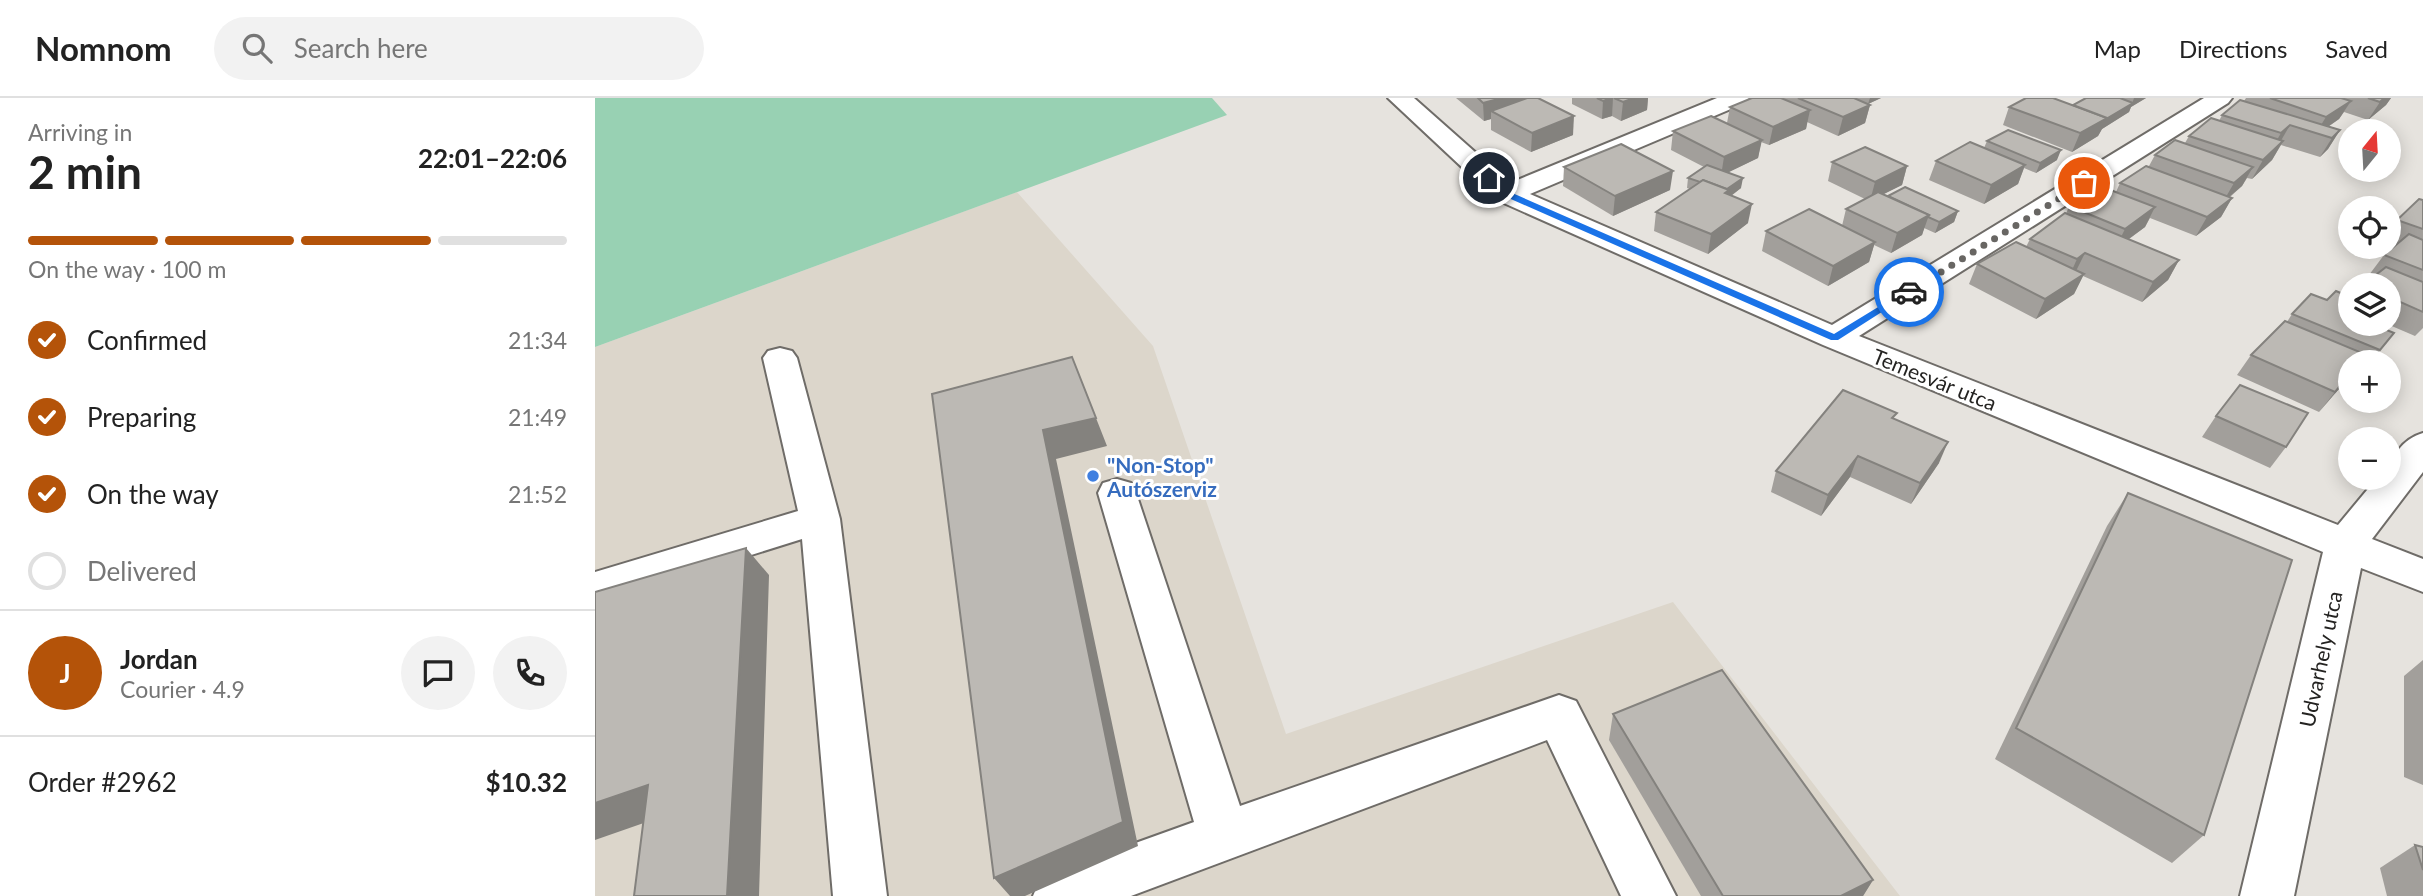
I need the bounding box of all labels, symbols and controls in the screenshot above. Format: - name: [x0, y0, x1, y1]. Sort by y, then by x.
- search box: [214, 17, 704, 80]
- text: Nomnom: [35, 28, 172, 68]
- icon: search: [238, 29, 276, 67]
- text: Search here: [294, 32, 428, 64]
- text: Map: [2094, 34, 2141, 63]
- text: Directions: [2179, 34, 2287, 63]
- text: Saved: [2325, 34, 2388, 63]
- text: Arriving in: [28, 118, 132, 146]
- north arrow: [2338, 119, 2401, 182]
- map controls: [2338, 119, 2401, 490]
- text: 22:01–22:06: [418, 142, 567, 174]
- text: 2 min: [28, 144, 142, 199]
- pin: [1459, 148, 1519, 208]
- pin: [2054, 153, 2114, 213]
- icon: home: [1470, 159, 1508, 197]
- icon: bag: [2065, 164, 2103, 202]
- button: locate: [2338, 196, 2401, 259]
- text: On the way · 100 m: [28, 255, 227, 283]
- courier: [1874, 257, 1944, 327]
- icon: car: [1890, 273, 1928, 311]
- button: layers: [2338, 273, 2401, 336]
- icon: check: [28, 321, 66, 359]
- text: Confirmed: [87, 324, 207, 356]
- text: 21:34: [508, 326, 567, 354]
- street label: Temesvár utca: [1869, 343, 2001, 415]
- button: +: [2338, 350, 2401, 413]
- icon: check: [28, 398, 66, 436]
- text: Preparing: [87, 401, 196, 433]
- text: 21:49: [508, 403, 567, 431]
- button: −: [2338, 427, 2401, 490]
- place label: "Non-Stop" Autószerviz: [1106, 452, 1217, 501]
- marker: "Non-Stop" Autószerviz: [1085, 468, 1101, 484]
- icon: check: [28, 475, 66, 513]
- text: On the way: [87, 478, 219, 510]
- text: 21:52: [508, 480, 567, 508]
- text: Delivered: [87, 555, 197, 587]
- street label: Udvarhely utca: [2293, 589, 2347, 729]
- button: chat: [401, 636, 475, 710]
- button: phone: [493, 636, 567, 710]
- text: Jordan: [120, 643, 198, 675]
- text: J: [59, 657, 71, 689]
- text: Courier · 4.9: [120, 675, 245, 703]
- text: Order #2962: [28, 766, 177, 798]
- text: $10.32: [485, 766, 567, 798]

